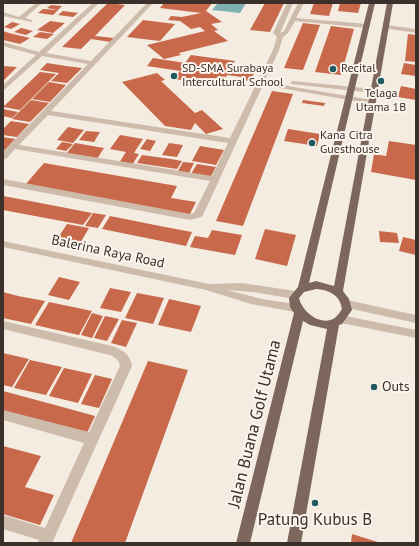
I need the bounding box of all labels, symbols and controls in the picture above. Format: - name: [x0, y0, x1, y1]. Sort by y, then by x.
- place label: SD-SMA Surabaya Intercultural School: [182, 62, 284, 90]
- place label: Recital: [341, 62, 376, 76]
- marker: Recital: [328, 64, 338, 74]
- marker: SD-SMA Surabaya Intercultural School: [169, 71, 179, 81]
- marker: Telaga Utama 1B: [376, 76, 386, 86]
- place label: Telaga Utama 1B: [356, 87, 406, 115]
- place label: Kana Citra Guesthouse: [320, 129, 380, 157]
- marker: Kana Citra Guesthouse: [307, 138, 317, 148]
- street label: Balerina Raya Road: [50, 232, 166, 272]
- street label: Jalan Buana Golf Utama: [224, 338, 286, 510]
- place label: Outs: [382, 379, 410, 395]
- marker: Outs: [369, 382, 379, 392]
- marker: Patung Kubus B: [310, 498, 320, 508]
- place label: Patung Kubus B: [258, 510, 372, 530]

